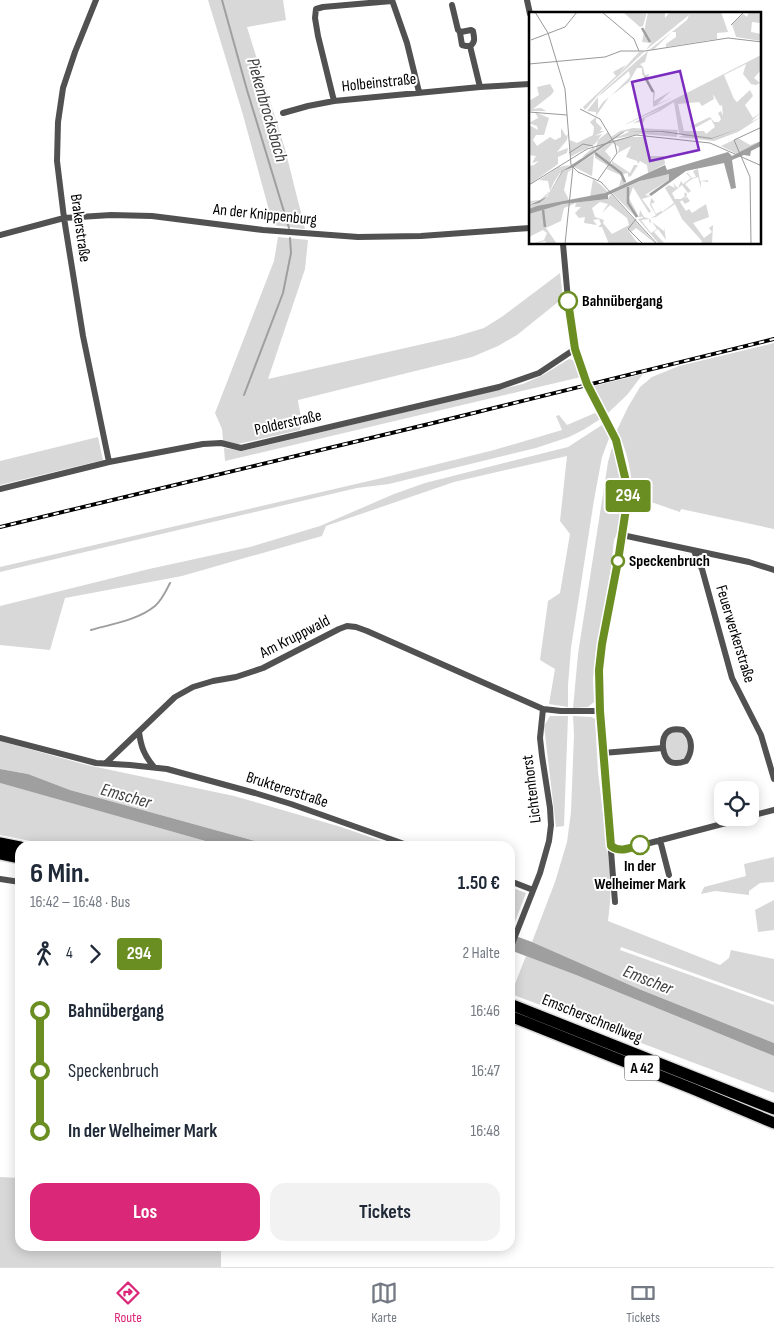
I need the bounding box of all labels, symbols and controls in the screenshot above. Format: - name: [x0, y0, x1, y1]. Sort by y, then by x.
- inset map: [529, 12, 762, 245]
- water label: Piekenbrocksbach: [242, 56, 292, 165]
- street label: Holbeinstraße: [341, 70, 417, 96]
- street label: Brakerstraße: [66, 193, 94, 263]
- street label: An der Knippenburg: [211, 200, 318, 230]
- marker: Bahnübergang: [558, 291, 578, 311]
- place label: Bahnübergang: [582, 292, 663, 311]
- street label: Polderstraße: [253, 406, 323, 440]
- line badge: 294: [599, 480, 657, 512]
- text: 294: [616, 485, 640, 506]
- place label: Speckenbruch: [629, 552, 710, 571]
- marker: Speckenbruch: [611, 554, 625, 568]
- street label: Feuerwerkerstraße: [711, 583, 759, 685]
- street label: Am Kruppwald: [256, 611, 333, 663]
- street label: Lichtenhorst: [518, 754, 546, 824]
- street label: Bruktererstraße: [244, 768, 330, 812]
- water label: Emscher: [98, 779, 155, 813]
- map controls: [714, 781, 759, 826]
- button: locate: [714, 781, 759, 826]
- marker: In der Welheimer Mark: [630, 835, 650, 855]
- text: 6 Min.: [30, 857, 90, 890]
- place label: In der Welheimer Mark: [594, 857, 686, 894]
- text: 1.50 €: [458, 872, 500, 895]
- text: 16:42 – 16:48 · Bus: [30, 893, 130, 912]
- icon: walk: [30, 940, 58, 968]
- icon: forward: [81, 940, 109, 968]
- text: 294: [127, 943, 152, 964]
- text: 4: [66, 944, 73, 963]
- text: 2 Halte: [462, 944, 500, 963]
- water label: Emscher: [620, 961, 677, 1000]
- street label: Emscherschnellweg: [539, 990, 645, 1048]
- text: Bahnübergang: [68, 1000, 164, 1023]
- text: 16:46: [471, 1002, 500, 1021]
- road number: A 42: [624, 1056, 660, 1080]
- text: Speckenbruch: [68, 1060, 159, 1083]
- text: 16:47: [471, 1062, 500, 1081]
- text: In der Welheimer Mark: [68, 1120, 217, 1143]
- text: 16:48: [471, 1122, 500, 1141]
- button: Los: [30, 1183, 260, 1241]
- button: Tickets: [270, 1183, 500, 1241]
- tab: Route: [114, 1279, 142, 1326]
- tab: Karte: [370, 1279, 398, 1326]
- tab: Tickets: [626, 1279, 660, 1326]

